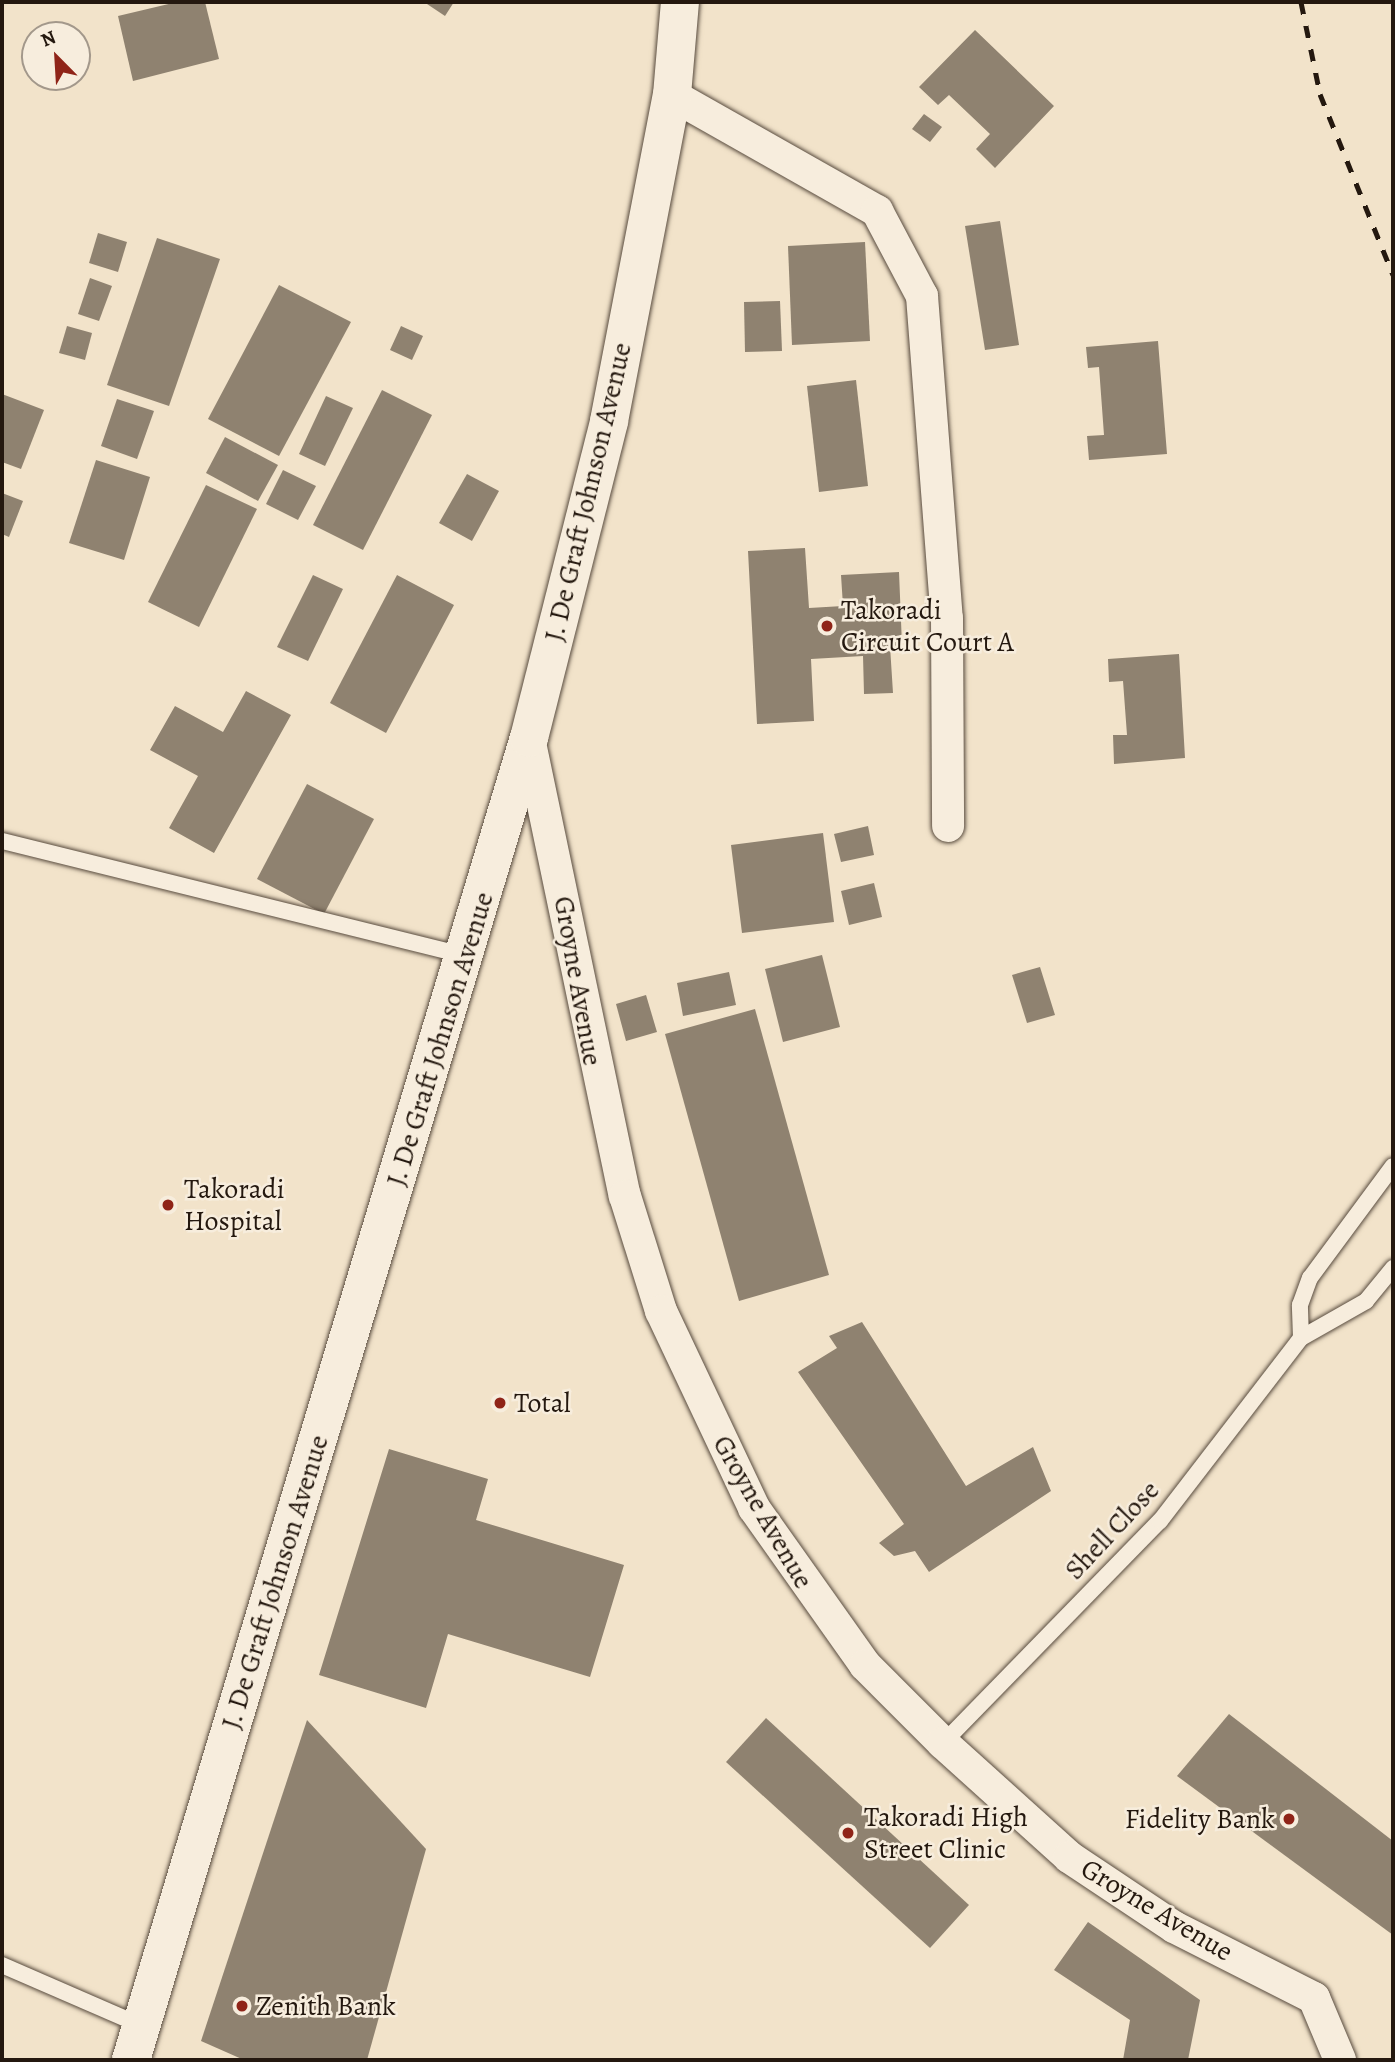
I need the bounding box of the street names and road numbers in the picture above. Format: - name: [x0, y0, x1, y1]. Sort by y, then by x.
- street label: J. De Graft Johnson Avenue: [537, 339, 639, 645]
- street label: J. De Graft Johnson Avenue: [379, 888, 501, 1190]
- street label: Groyne Avenue: [547, 894, 609, 1068]
- street label: Groyne Avenue: [706, 1429, 820, 1595]
- street label: J. De Graft Johnson Avenue: [214, 1431, 336, 1733]
- street label: Shell Close: [1058, 1473, 1166, 1587]
- street label: Groyne Avenue: [1075, 1851, 1239, 1969]

